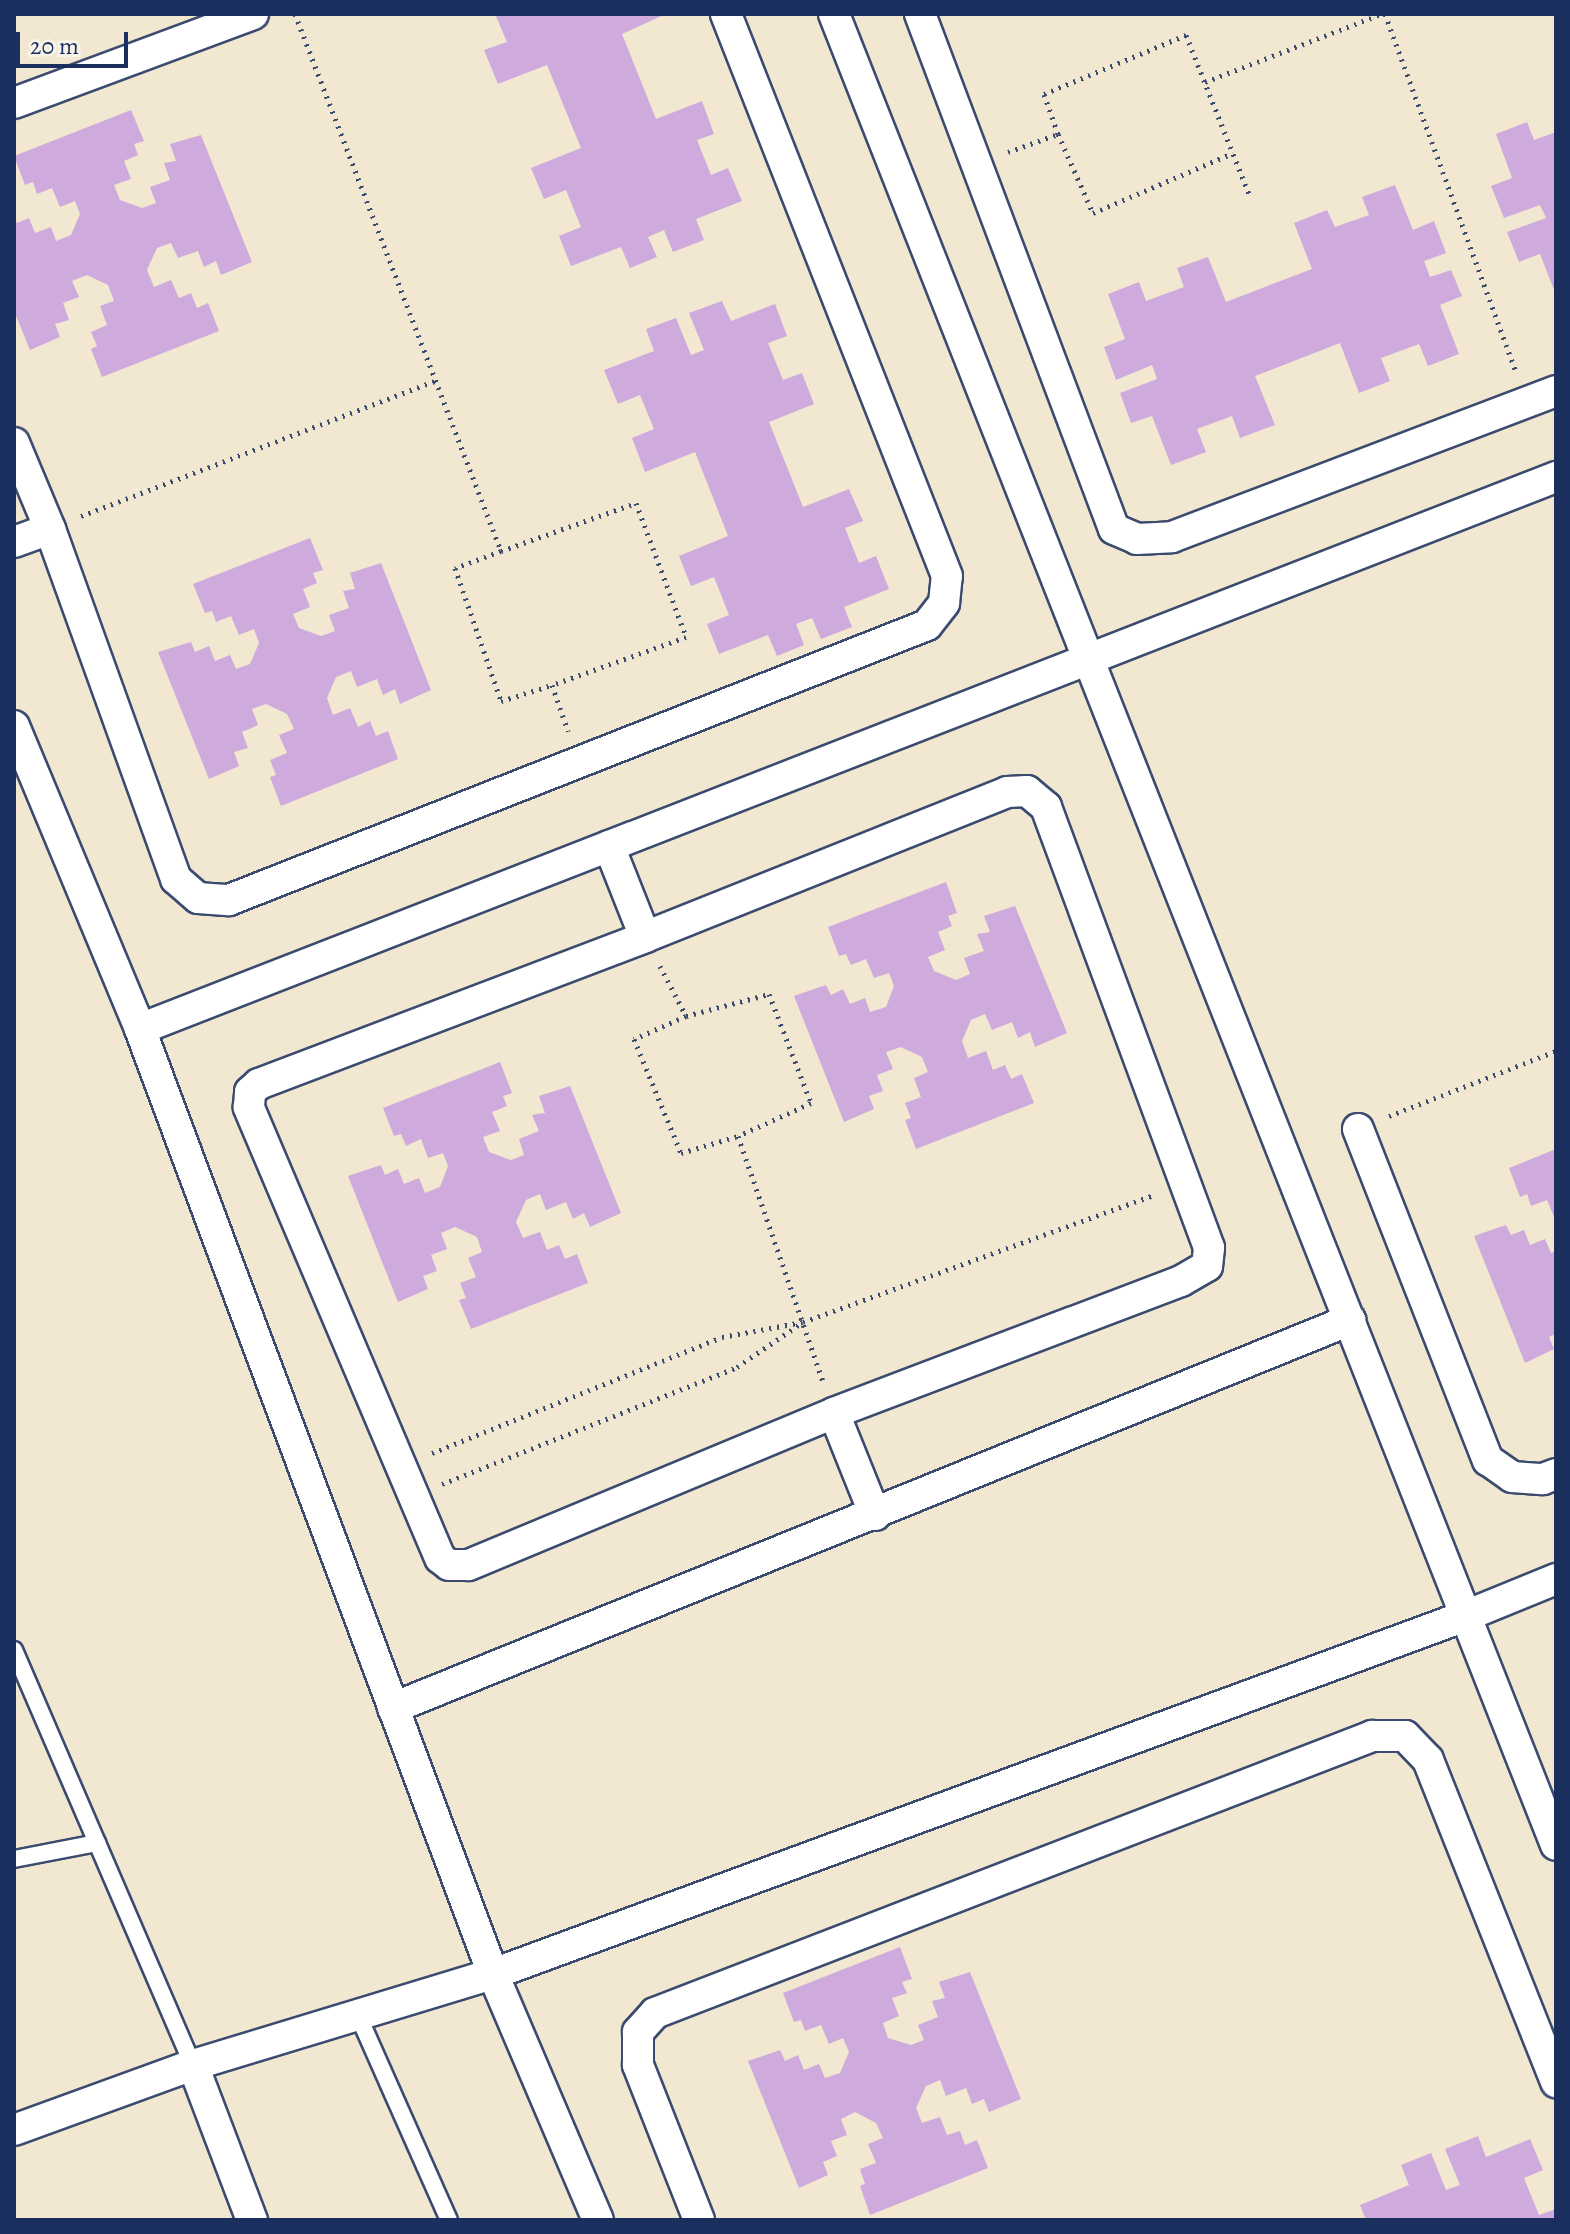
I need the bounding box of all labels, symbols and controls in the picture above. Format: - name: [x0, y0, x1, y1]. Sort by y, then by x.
- scale bar: [20, 16, 132, 66]
- text: 20 m: [30, 30, 79, 62]

